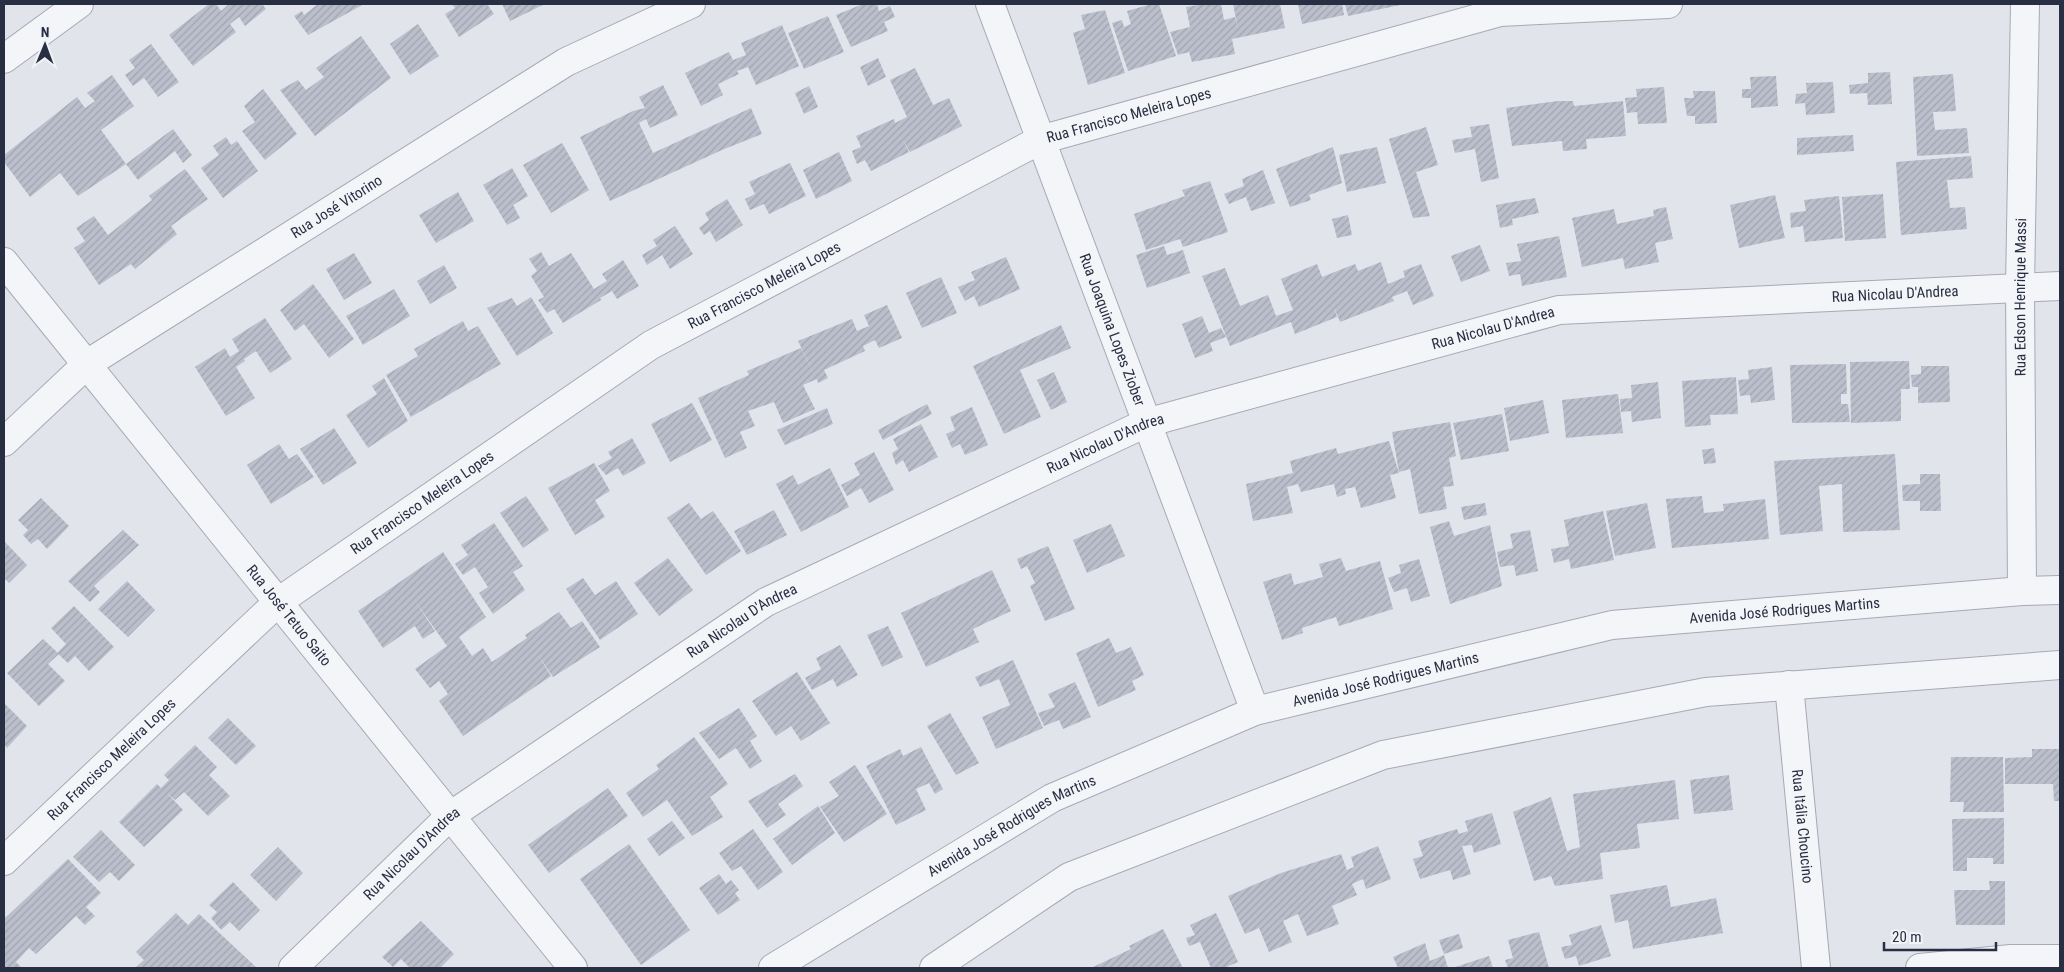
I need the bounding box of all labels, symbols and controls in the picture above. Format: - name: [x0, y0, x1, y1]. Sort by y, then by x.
- north arrow: [20, 20, 70, 70]
- text: N: [41, 24, 50, 40]
- street label: Rua Francisco Meleira Lopes: [1045, 84, 1213, 147]
- street label: Rua José Vitorino: [288, 171, 386, 242]
- street label: Rua Edson Henrique Massi: [2011, 218, 2030, 376]
- street label: Rua Francisco Meleira Lopes: [685, 238, 844, 333]
- street label: Rua Joaquina Lopes Ziober: [1075, 251, 1149, 409]
- street label: Rua Nicolau D'Andrea: [1831, 282, 1959, 306]
- street label: Rua Nicolau D'Andrea: [1430, 303, 1557, 353]
- street label: Rua Nicolau D'Andrea: [1044, 410, 1166, 477]
- street label: Rua Francisco Meleira Lopes: [347, 447, 497, 558]
- street label: Rua José Tetuo Saito: [243, 561, 335, 670]
- street label: Rua Nicolau D'Andrea: [683, 580, 800, 662]
- street label: Avenida José Rodrigues Martins: [1689, 594, 1881, 628]
- street label: Avenida José Rodrigues Martins: [1291, 648, 1481, 711]
- street label: Rua Francisco Meleira Lopes: [44, 694, 180, 824]
- street label: Rua Itália Choucino: [1788, 768, 1817, 884]
- street label: Avenida José Rodrigues Martins: [924, 771, 1099, 881]
- street label: Rua Nicolau D'Andrea: [360, 803, 463, 904]
- scale bar: [1884, 920, 1996, 952]
- text: 20 m: [1892, 928, 1922, 946]

